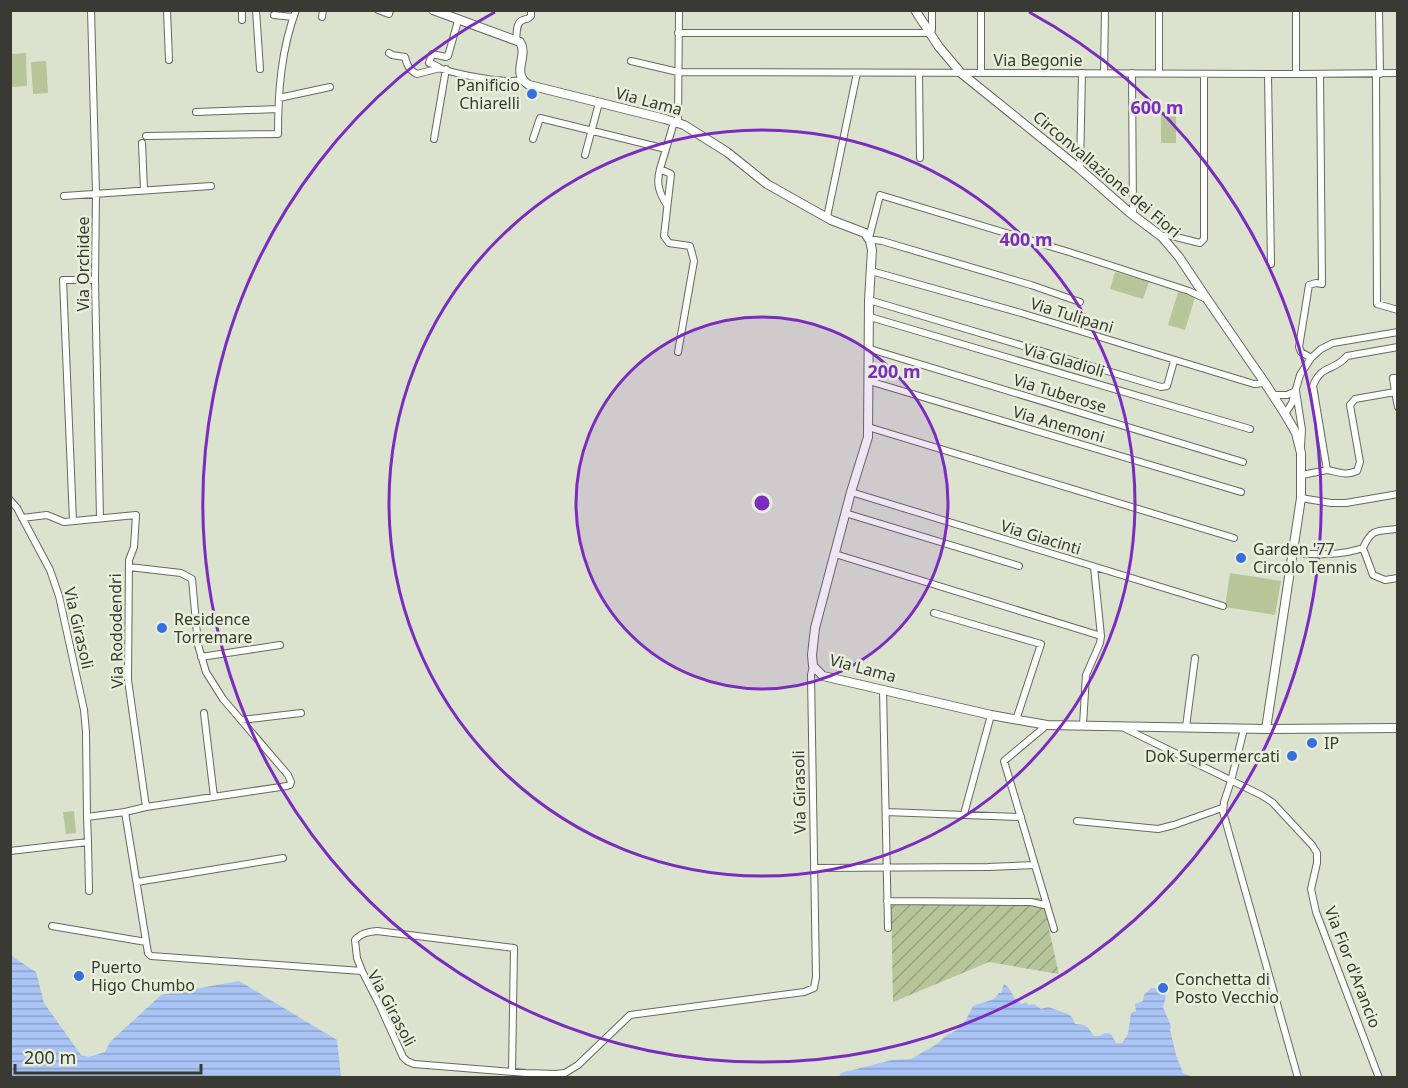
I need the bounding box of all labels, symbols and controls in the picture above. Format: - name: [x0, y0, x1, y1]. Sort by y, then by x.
- street label: Via Begonie: [994, 49, 1082, 71]
- place label: Panificio Chiarelli: [456, 74, 520, 114]
- street label: Via Lama: [613, 82, 685, 120]
- marker: Panificio Chiarelli: [525, 87, 539, 101]
- text: 600 m: [1130, 95, 1184, 119]
- street label: Circonvallazione dei Fiori: [1028, 106, 1186, 242]
- street label: Via Orchidee: [72, 216, 94, 312]
- text: 400 m: [999, 227, 1053, 251]
- street label: Via Tulipani: [1028, 292, 1116, 338]
- street label: Via Gladioli: [1021, 338, 1107, 382]
- text: 200 m: [867, 359, 921, 383]
- street label: Via Tuberose: [1011, 368, 1109, 418]
- street label: Via Anemoni: [1010, 400, 1108, 448]
- centre of rings: [752, 493, 772, 513]
- street label: Via Giacinti: [998, 514, 1084, 560]
- place label: Garden '77 Circolo Tennis: [1253, 538, 1357, 578]
- marker: Garden '77 Circolo Tennis: [1234, 551, 1248, 565]
- street label: Via Rododendri: [104, 573, 128, 689]
- street label: Via Girasoli: [59, 585, 99, 671]
- place label: Residence Torremare: [174, 608, 253, 648]
- marker: Residence Torremare: [155, 621, 169, 635]
- street label: Via Lama: [827, 649, 899, 687]
- place label: IP: [1324, 732, 1339, 754]
- marker: IP: [1305, 736, 1319, 750]
- place label: Dok Supermercati: [1145, 745, 1280, 767]
- marker: Dok Supermercati: [1285, 749, 1299, 763]
- street label: Via Girasoli: [787, 750, 811, 834]
- street label: Via Fior d'Arancio: [1320, 903, 1386, 1031]
- place label: Puerto Higo Chumbo: [91, 956, 195, 996]
- street label: Via Girasoli: [363, 966, 421, 1050]
- place label: Conchetta di Posto Vecchio: [1175, 968, 1279, 1008]
- marker: Puerto Higo Chumbo: [72, 969, 86, 983]
- marker: Conchetta di Posto Vecchio: [1156, 981, 1170, 995]
- scale bar: [15, 1037, 201, 1075]
- text: 200 m: [24, 1045, 76, 1069]

